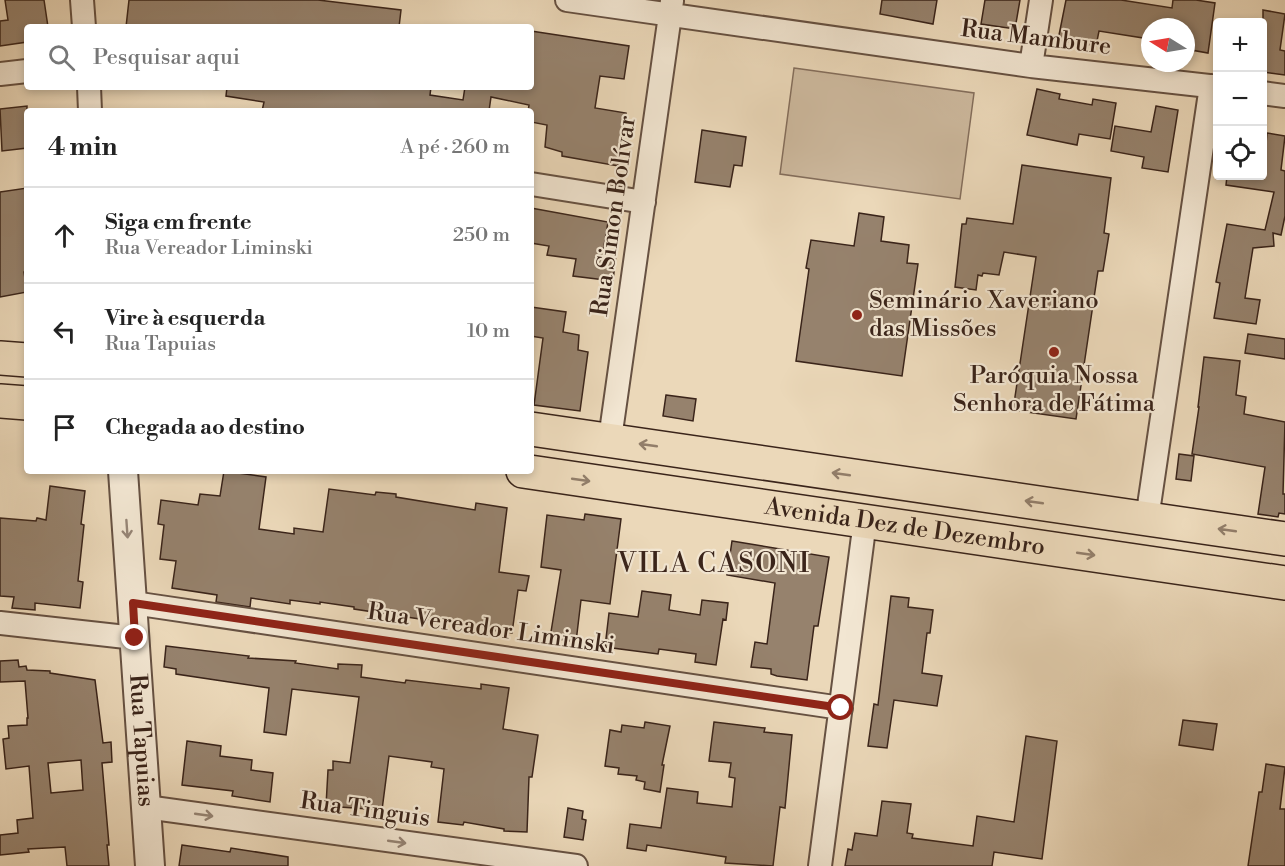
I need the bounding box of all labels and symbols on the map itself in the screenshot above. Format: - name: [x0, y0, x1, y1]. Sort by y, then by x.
- street label: Rua Mambure: [959, 14, 1113, 62]
- north arrow: [1141, 18, 1195, 72]
- street label: Rua Simon Bolívar: [585, 114, 643, 318]
- place label: Seminário Xaveriano das Missões: [869, 286, 1099, 344]
- marker: Seminário Xaveriano das Missões: [850, 308, 864, 322]
- marker: Paróquia Nossa Senhora de Fátima: [1047, 345, 1061, 359]
- place label: Paróquia Nossa Senhora de Fátima: [953, 361, 1156, 419]
- one-way arrow: [639, 440, 659, 451]
- one-way arrow: [832, 468, 852, 479]
- one-way arrow: [571, 474, 591, 485]
- street label: Avenida Dez de Dezembro: [762, 492, 1047, 563]
- one-way arrow: [1025, 497, 1045, 508]
- one-way arrow: [122, 519, 133, 539]
- one-way arrow: [1218, 525, 1237, 536]
- district label: VILA CASONI: [616, 547, 811, 581]
- one-way arrow: [1075, 548, 1095, 559]
- street label: Rua Vereador Liminski: [365, 597, 617, 661]
- route end: [121, 624, 147, 650]
- street label: Rua Tapuias: [122, 673, 161, 808]
- route start: [827, 694, 853, 720]
- street label: Rua Tinguis: [298, 786, 432, 834]
- one-way arrow: [194, 810, 213, 821]
- one-way arrow: [387, 836, 407, 847]

